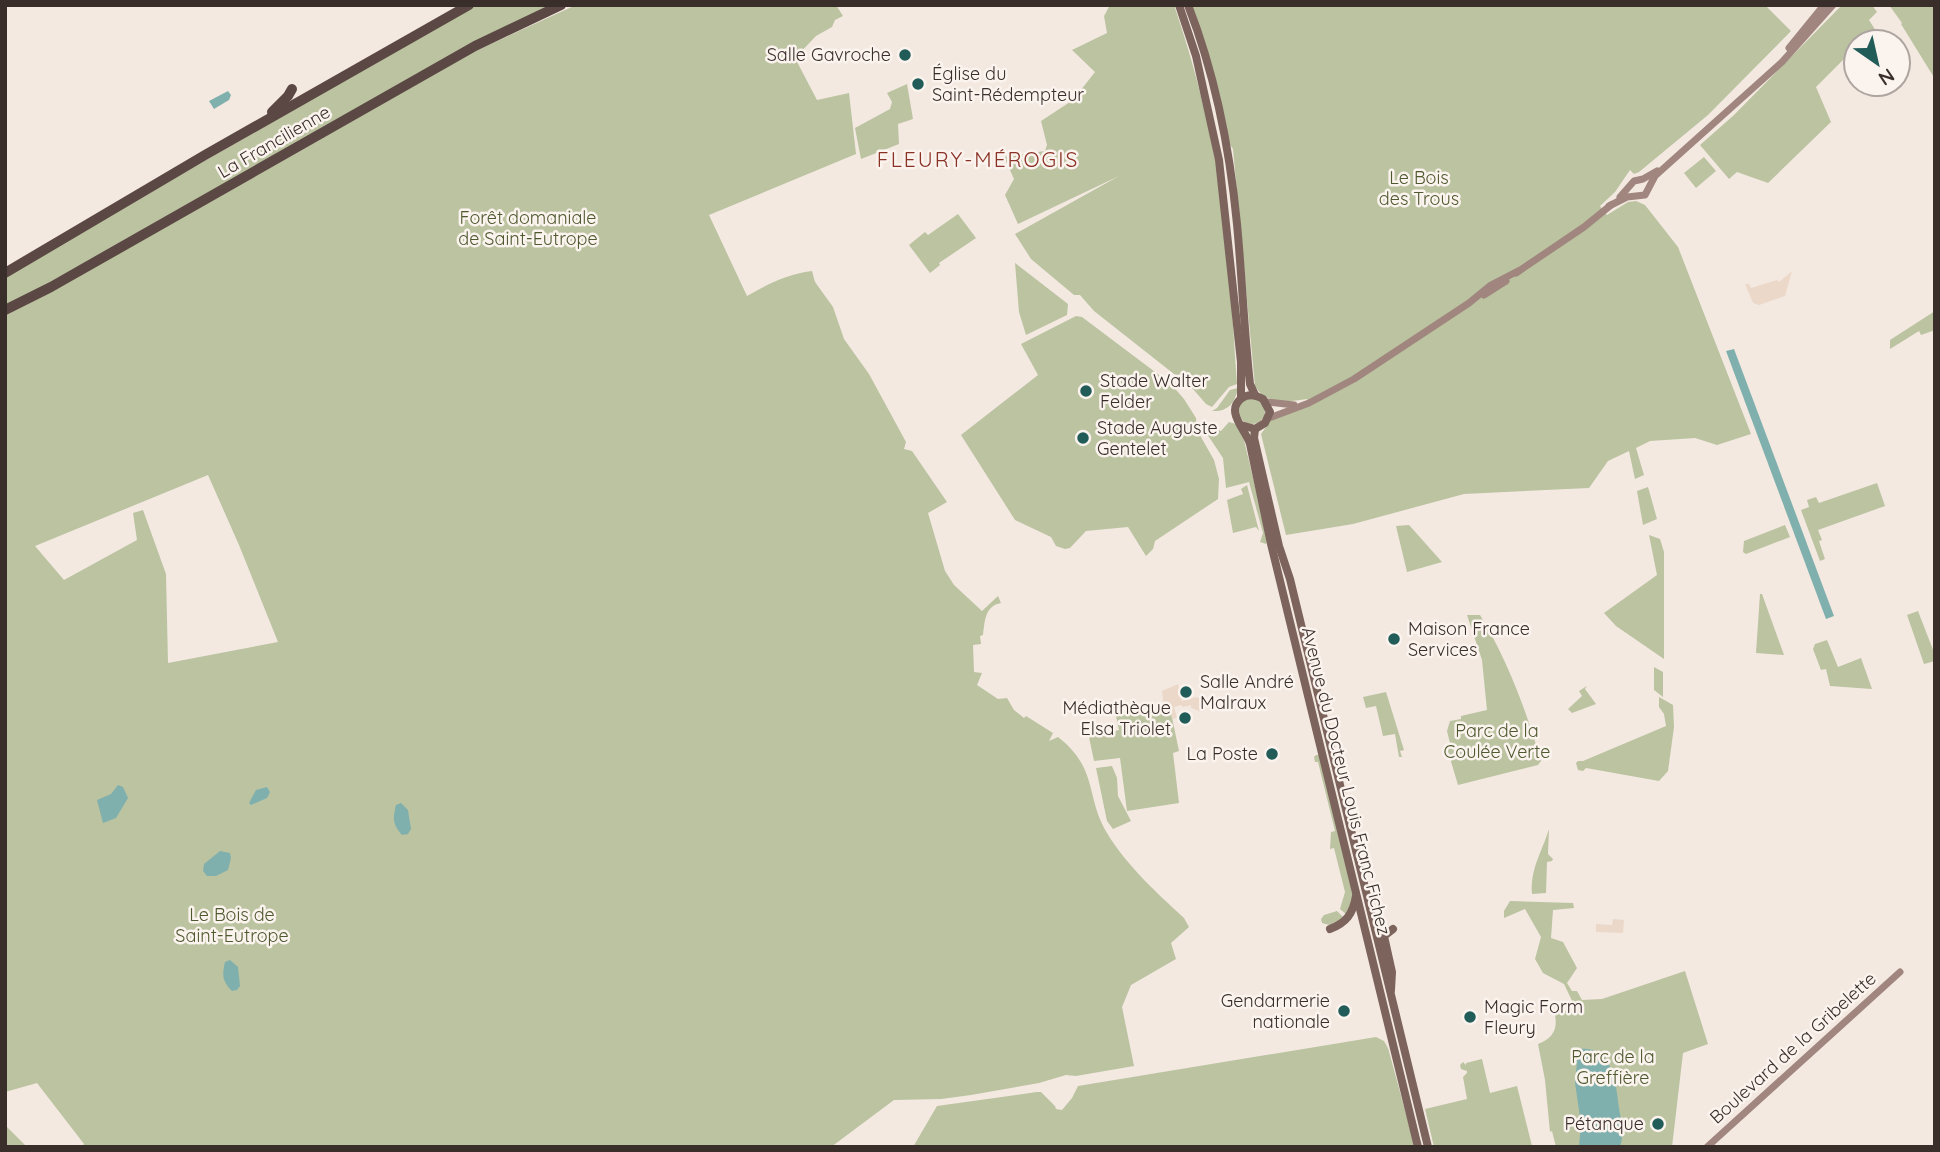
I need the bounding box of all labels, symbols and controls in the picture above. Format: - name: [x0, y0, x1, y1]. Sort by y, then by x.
- north arrow: [1842, 28, 1912, 98]
- place label: Salle Gavroche: [767, 43, 891, 66]
- marker: Salle Gavroche: [897, 47, 913, 63]
- place label: Église du Saint-Rédempteur: [932, 62, 1084, 106]
- text: N: [1874, 63, 1899, 91]
- marker: Église du Saint-Rédempteur: [910, 76, 926, 92]
- street label: La Francilienne: [214, 100, 334, 183]
- district label: FLEURY-MÉROGIS: [877, 146, 1079, 172]
- park label: Le Bois des Trous: [1379, 166, 1459, 210]
- park label: Forêt domaniale de Saint-Eutrope: [458, 206, 598, 250]
- place label: Stade Walter Felder: [1100, 369, 1209, 413]
- marker: Stade Walter Felder: [1078, 383, 1094, 399]
- place label: Stade Auguste Gentelet: [1097, 416, 1218, 460]
- marker: Stade Auguste Gentelet: [1075, 430, 1091, 446]
- place label: Maison France Services: [1408, 617, 1530, 661]
- street label: Avenue du Docteur Louis Franc Fichez: [1297, 624, 1396, 937]
- marker: Maison France Services: [1386, 631, 1402, 647]
- place label: Salle André Malraux: [1200, 670, 1294, 714]
- marker: Salle André Malraux: [1178, 684, 1194, 700]
- place label: Médiathèque Elsa Triolet: [1062, 696, 1171, 740]
- marker: Médiathèque Elsa Triolet: [1177, 710, 1193, 726]
- park label: Parc de la Coulée Verte: [1444, 719, 1550, 763]
- place label: La Poste: [1187, 742, 1258, 765]
- marker: La Poste: [1264, 746, 1280, 762]
- park label: Le Bois de Saint-Eutrope: [175, 903, 289, 947]
- street label: Boulevard de la Gribelette: [1705, 967, 1881, 1129]
- place label: Gendarmerie nationale: [1221, 989, 1330, 1033]
- place label: Magic Form Fleury: [1484, 995, 1583, 1039]
- marker: Gendarmerie nationale: [1336, 1003, 1352, 1019]
- marker: Magic Form Fleury: [1462, 1009, 1478, 1025]
- park label: Parc de la Greffière: [1571, 1045, 1655, 1089]
- place label: Pétanque: [1565, 1112, 1644, 1135]
- marker: Pétanque: [1650, 1116, 1666, 1132]

